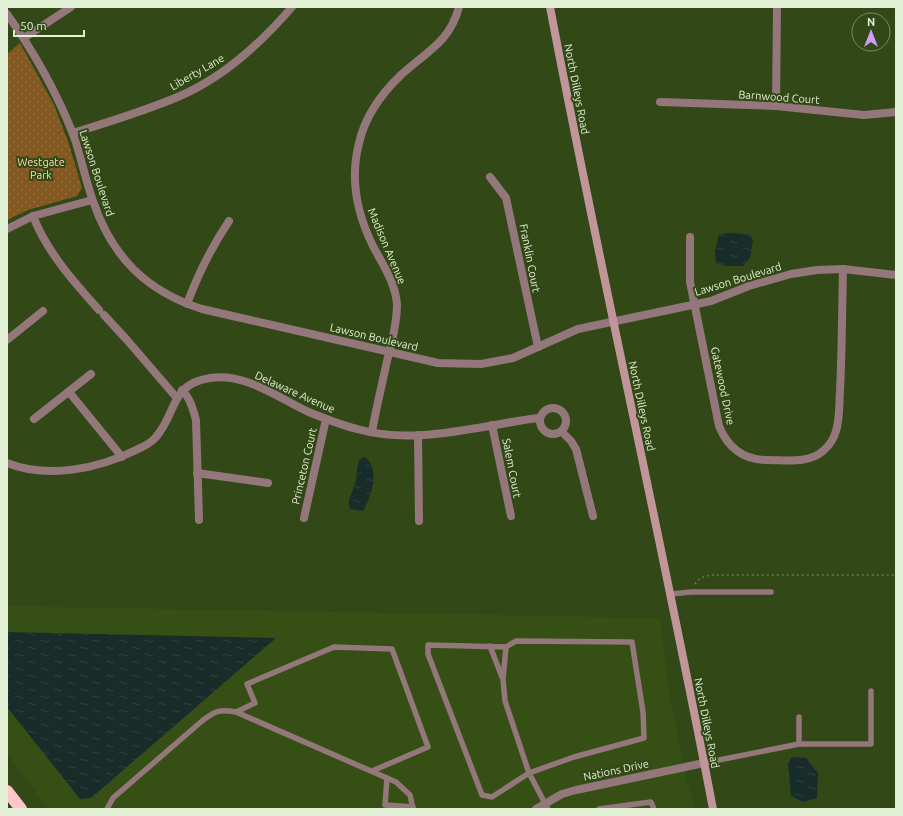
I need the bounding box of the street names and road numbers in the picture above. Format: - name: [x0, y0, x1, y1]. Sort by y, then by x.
- street label: North Dilleys Road: [562, 43, 592, 135]
- street label: Liberty Lane: [168, 52, 226, 92]
- street label: Barnwood Court: [738, 88, 821, 106]
- street label: Lawson Boulevard: [77, 128, 117, 218]
- street label: Madison Avenue: [366, 206, 408, 286]
- street label: Franklin Court: [517, 223, 543, 294]
- street label: Lawson Boulevard: [693, 260, 783, 298]
- street label: Lawson Boulevard: [329, 321, 419, 353]
- street label: Gatewood Drive: [709, 346, 737, 426]
- street label: North Dilleys Road: [627, 360, 657, 452]
- street label: Delaware Avenue: [253, 369, 337, 415]
- street label: Princeton Court: [289, 426, 319, 506]
- street label: Salem Court: [500, 437, 524, 499]
- street label: North Dilleys Road: [692, 677, 722, 769]
- street label: Nations Drive: [582, 757, 650, 783]

